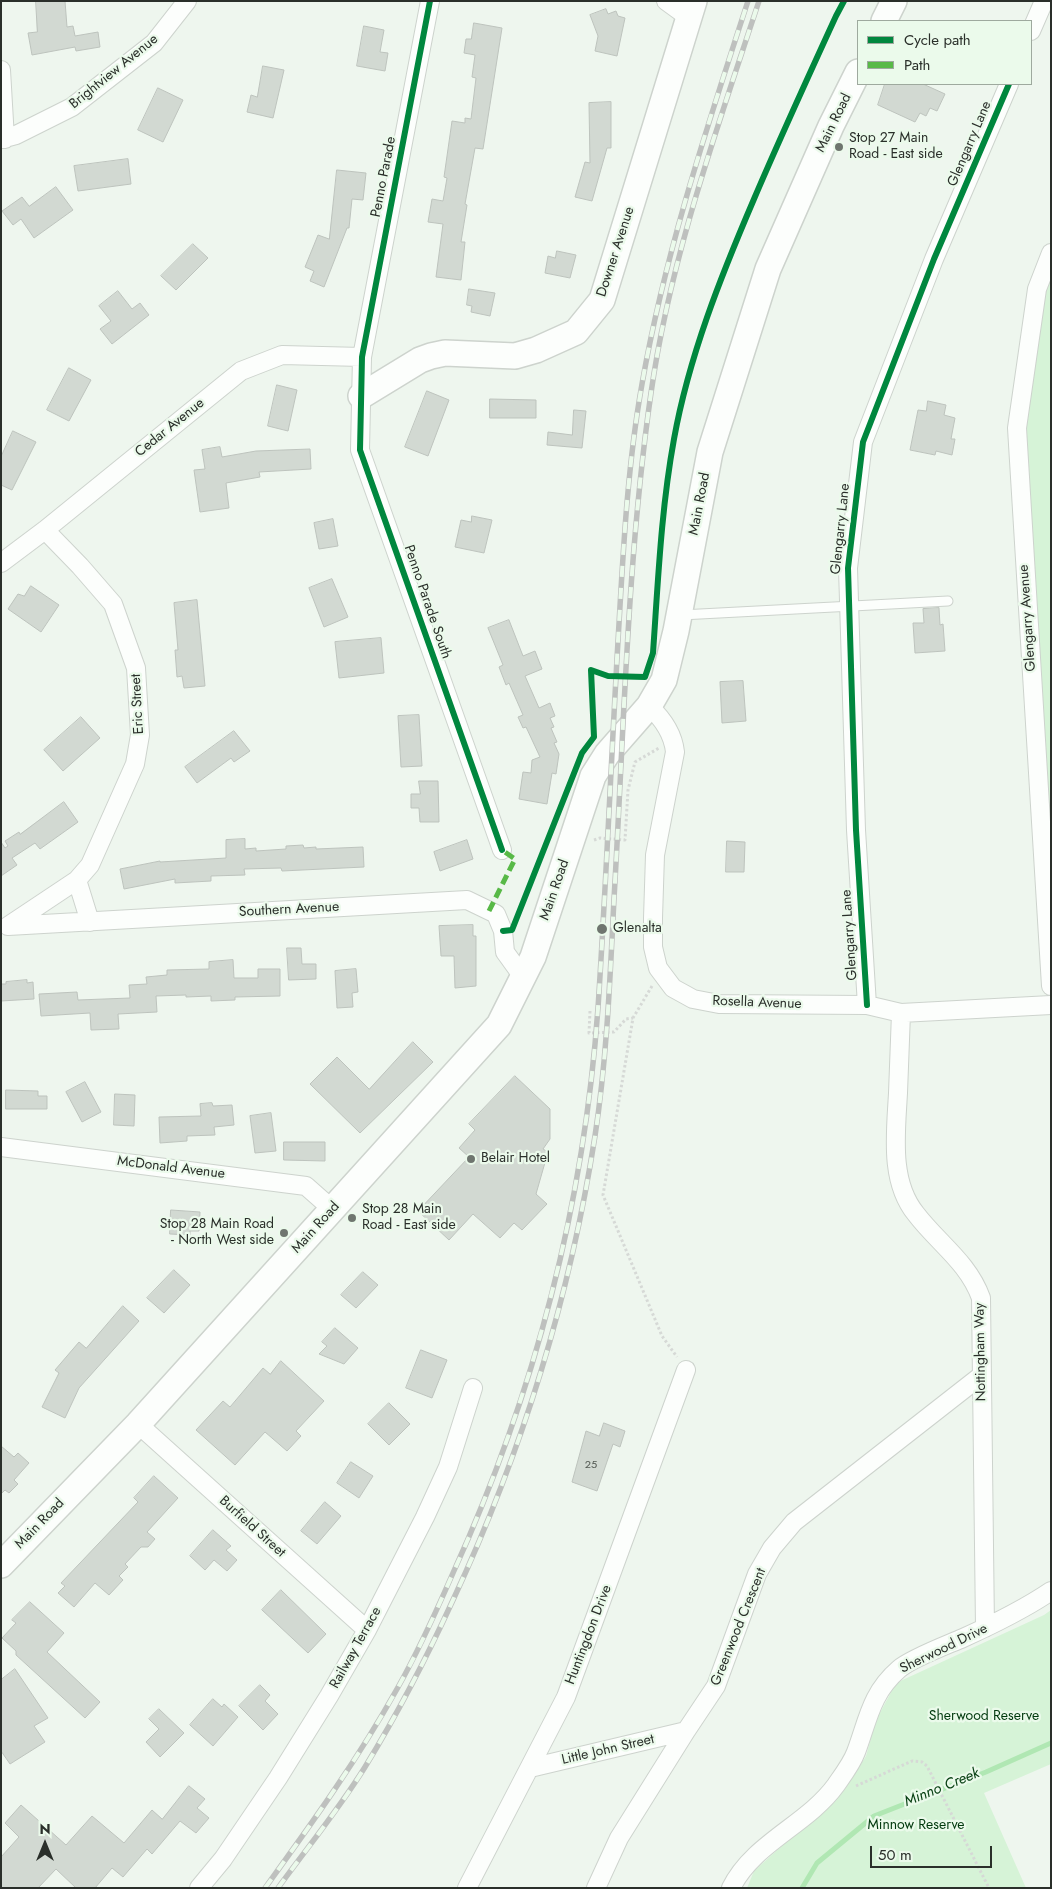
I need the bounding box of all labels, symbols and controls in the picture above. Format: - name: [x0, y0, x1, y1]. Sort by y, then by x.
- legend: [857, 20, 1032, 85]
- text: Cycle path: [904, 29, 971, 51]
- street label: Brightview Avenue: [66, 31, 162, 113]
- text: Path: [904, 54, 930, 76]
- street label: Main Road: [813, 91, 855, 155]
- street label: Glengarry Lane: [944, 99, 996, 189]
- place label: Stop 27 Main Road - East side: [849, 131, 943, 164]
- street label: Penno Parade: [368, 135, 400, 219]
- marker: Stop 27 Main Road - East side: [833, 141, 845, 153]
- street label: Downer Avenue: [594, 205, 638, 299]
- street label: Cedar Avenue: [132, 395, 208, 461]
- street label: Main Road: [686, 471, 714, 537]
- street label: Glengarry Lane: [828, 483, 854, 575]
- street label: Penno Parade South: [400, 543, 454, 661]
- street label: Glengarry Avenue: [1016, 564, 1040, 672]
- street label: Eric Street: [128, 673, 148, 735]
- street label: Main Road: [537, 857, 573, 923]
- street label: Glengarry Lane: [838, 889, 862, 981]
- street label: Southern Avenue: [238, 899, 340, 921]
- place label: Glenalta: [613, 921, 662, 937]
- marker: Glenalta: [595, 922, 609, 936]
- street label: Rosella Avenue: [712, 993, 802, 1013]
- place label: Belair Hotel: [481, 1151, 550, 1167]
- street label: McDonald Avenue: [116, 1153, 226, 1183]
- marker: Belair Hotel: [465, 1153, 477, 1165]
- street label: Main Road: [289, 1199, 343, 1257]
- place label: Stop 28 Main Road - East side: [362, 1202, 456, 1234]
- marker: Stop 28 Main Road - East side: [346, 1212, 358, 1224]
- place label: Stop 28 Main Road - North West side: [160, 1217, 274, 1250]
- marker: Stop 28 Main Road - North West side: [278, 1227, 290, 1239]
- street label: Nottingham Way: [972, 1303, 990, 1401]
- house number: 25: [585, 1458, 597, 1472]
- street label: Burfield Street: [215, 1493, 289, 1561]
- street label: Main Road: [12, 1495, 68, 1553]
- street label: Greenwood Crescent: [708, 1566, 770, 1688]
- street label: Huntingdon Drive: [562, 1583, 616, 1687]
- street label: Railway Terrace: [327, 1604, 385, 1692]
- street label: Sherwood Drive: [897, 1621, 991, 1677]
- park label: Sherwood Reserve: [929, 1709, 1039, 1725]
- street label: Little John Street: [560, 1731, 656, 1769]
- water label: Minno Creek: [902, 1765, 982, 1811]
- park label: Minnow Reserve: [867, 1818, 965, 1834]
- north arrow: [20, 1819, 70, 1869]
- text: N: [39, 1819, 51, 1839]
- scale bar: [872, 1836, 994, 1868]
- text: 50 m: [878, 1844, 912, 1866]

